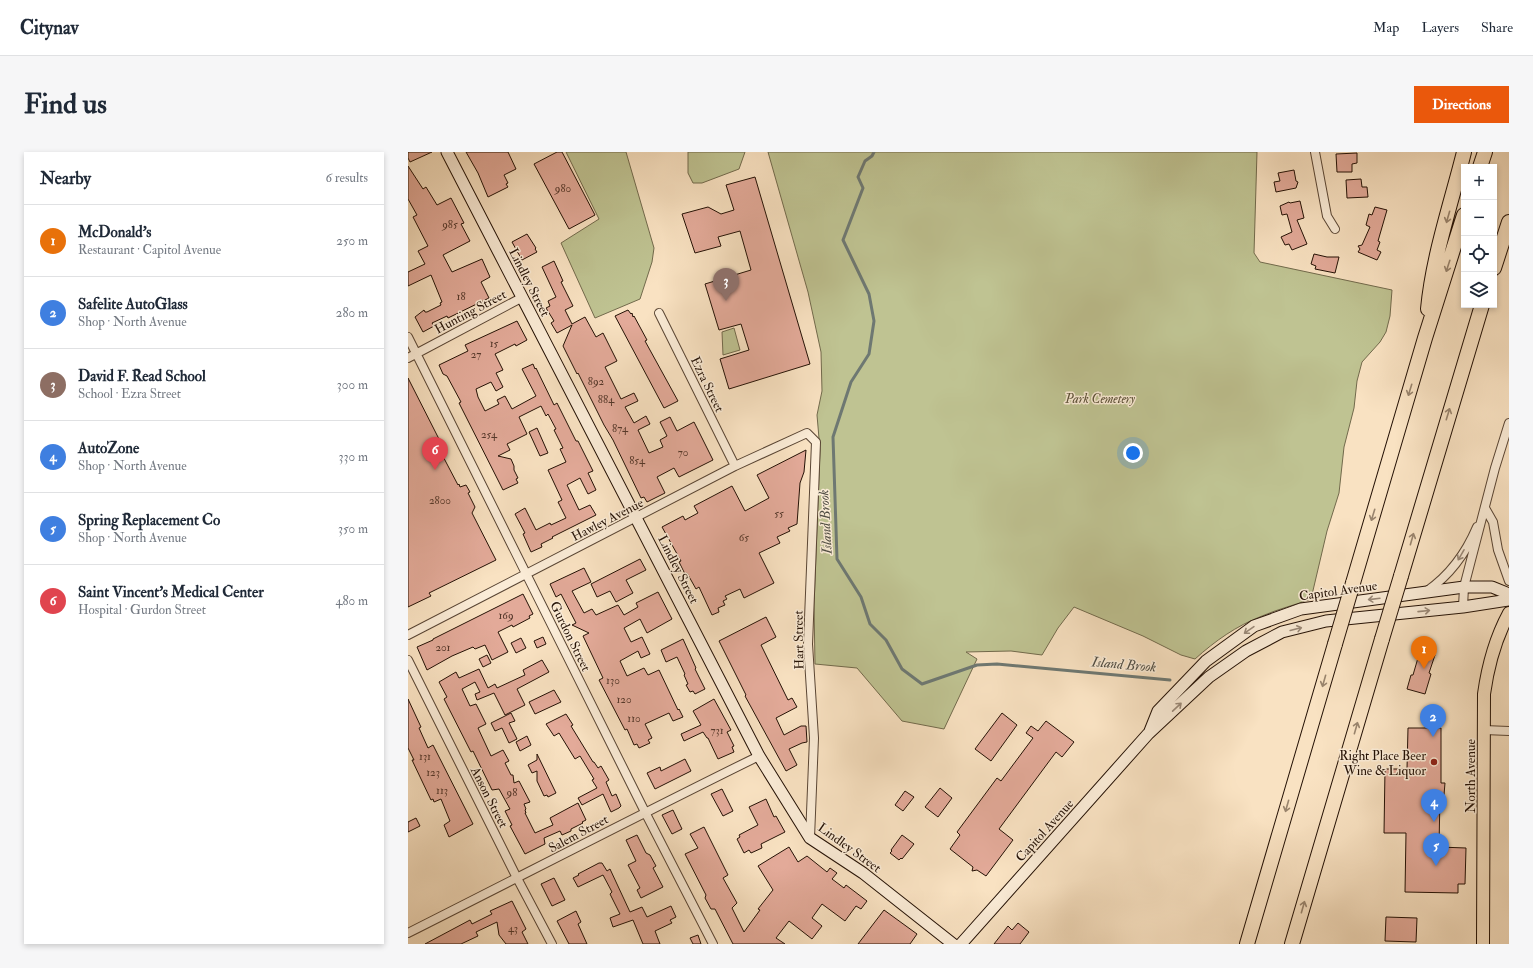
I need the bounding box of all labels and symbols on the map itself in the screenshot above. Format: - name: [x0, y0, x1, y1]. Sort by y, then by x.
- house number: 980: [554, 182, 572, 195]
- one-way arrow: [1443, 210, 1451, 223]
- house number: 985: [441, 218, 458, 231]
- street label: Lindley Street: [504, 246, 553, 320]
- one-way arrow: [1444, 259, 1451, 272]
- pin: 3: [713, 268, 739, 301]
- street label: Hunting Street: [432, 286, 509, 337]
- house number: 18: [456, 290, 466, 303]
- house number: 15: [490, 337, 499, 350]
- house number: 27: [471, 348, 481, 361]
- street label: Ezra Street: [687, 354, 727, 415]
- house number: 892: [588, 375, 605, 388]
- one-way arrow: [1406, 383, 1413, 396]
- park label: Park Cemetery: [1064, 391, 1136, 407]
- house number: 884: [598, 393, 615, 406]
- one-way arrow: [1445, 408, 1453, 420]
- house number: 874: [612, 422, 629, 435]
- house number: 254: [481, 428, 498, 441]
- pin: 6: [422, 437, 448, 470]
- your location: [1123, 443, 1143, 463]
- house number: 70: [678, 446, 689, 459]
- house number: 854: [629, 454, 646, 467]
- water label: Island Brook: [815, 489, 836, 556]
- house number: 2800: [429, 494, 451, 507]
- street label: Hawley Avenue: [569, 495, 647, 546]
- house number: 55: [774, 507, 784, 520]
- one-way arrow: [1369, 508, 1376, 521]
- house number: 65: [739, 531, 749, 544]
- street label: Lindley Street: [653, 533, 702, 607]
- one-way arrow: [1409, 533, 1416, 546]
- one-way arrow: [1457, 549, 1465, 561]
- street label: Capitol Avenue: [1298, 578, 1379, 605]
- one-way arrow: [1368, 595, 1381, 603]
- street label: Gurdon Street: [546, 599, 594, 674]
- one-way arrow: [1417, 607, 1430, 614]
- house number: 169: [498, 609, 514, 622]
- street label: Hart Street: [790, 610, 808, 670]
- one-way arrow: [1289, 624, 1302, 632]
- one-way arrow: [1244, 626, 1255, 634]
- pin: 1: [1411, 636, 1437, 669]
- house number: 201: [435, 641, 451, 654]
- water label: Island Brook: [1090, 653, 1157, 676]
- house number: 130: [606, 674, 620, 687]
- one-way arrow: [1320, 675, 1327, 688]
- house number: 120: [616, 693, 632, 706]
- one-way arrow: [1172, 702, 1182, 712]
- pin: 2: [1420, 704, 1446, 737]
- house number: 110: [627, 712, 641, 725]
- one-way arrow: [1353, 722, 1360, 735]
- house number: 731: [710, 724, 724, 737]
- street label: North Avenue: [1463, 739, 1479, 813]
- place label: Right Place Beer Wine & Liquor: [1339, 748, 1426, 779]
- house number: 131: [419, 750, 431, 763]
- marker: Right Place Beer Wine & Liquor: [1429, 757, 1439, 767]
- street label: Anson Street: [466, 763, 511, 831]
- house number: 123: [426, 766, 440, 779]
- house number: 113: [436, 784, 448, 797]
- house number: 98: [506, 786, 517, 799]
- pin: 4: [1421, 789, 1447, 822]
- street label: Capitol Avenue: [1012, 796, 1078, 866]
- one-way arrow: [1283, 799, 1290, 812]
- street label: Salem Street: [546, 811, 611, 856]
- street label: Lindley Street: [814, 819, 884, 877]
- pin: 5: [1423, 833, 1449, 866]
- one-way arrow: [1300, 900, 1307, 913]
- house number: 43: [508, 922, 518, 935]

